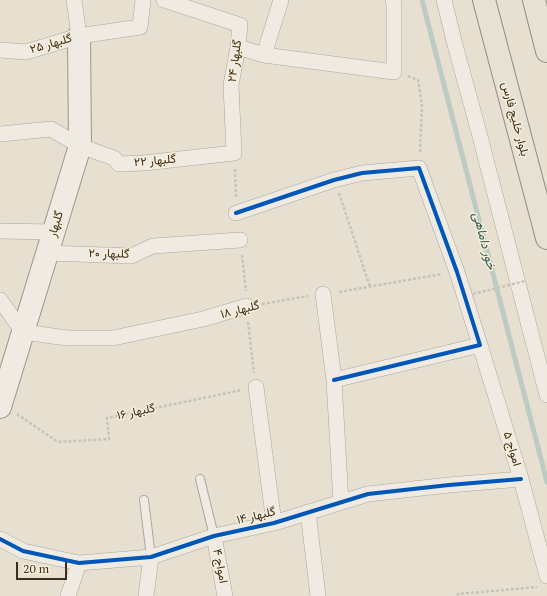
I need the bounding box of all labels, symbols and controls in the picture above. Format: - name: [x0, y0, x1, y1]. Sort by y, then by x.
- street label: گلبهار ۲۵: [28, 31, 74, 57]
- street label: گلبهار ۲۴: [225, 39, 245, 83]
- street label: بلوار خلیج فارس: [498, 80, 532, 158]
- street label: گلبهار ۲۲: [133, 152, 177, 170]
- street label: گلبهار: [45, 209, 67, 239]
- water label: خور داماهی: [469, 210, 499, 272]
- street label: گلبهار ۲۰: [88, 246, 130, 262]
- street label: گلبهار ۱۸: [219, 298, 261, 322]
- street label: گلبهار ۱۶: [116, 401, 156, 423]
- street label: امواج ۵: [500, 430, 524, 468]
- street label: گلبهار ۱۴: [235, 505, 277, 527]
- street label: امواج ۴: [210, 547, 230, 585]
- scale bar: [18, 554, 69, 580]
- text: 20 m: [23, 561, 49, 576]

